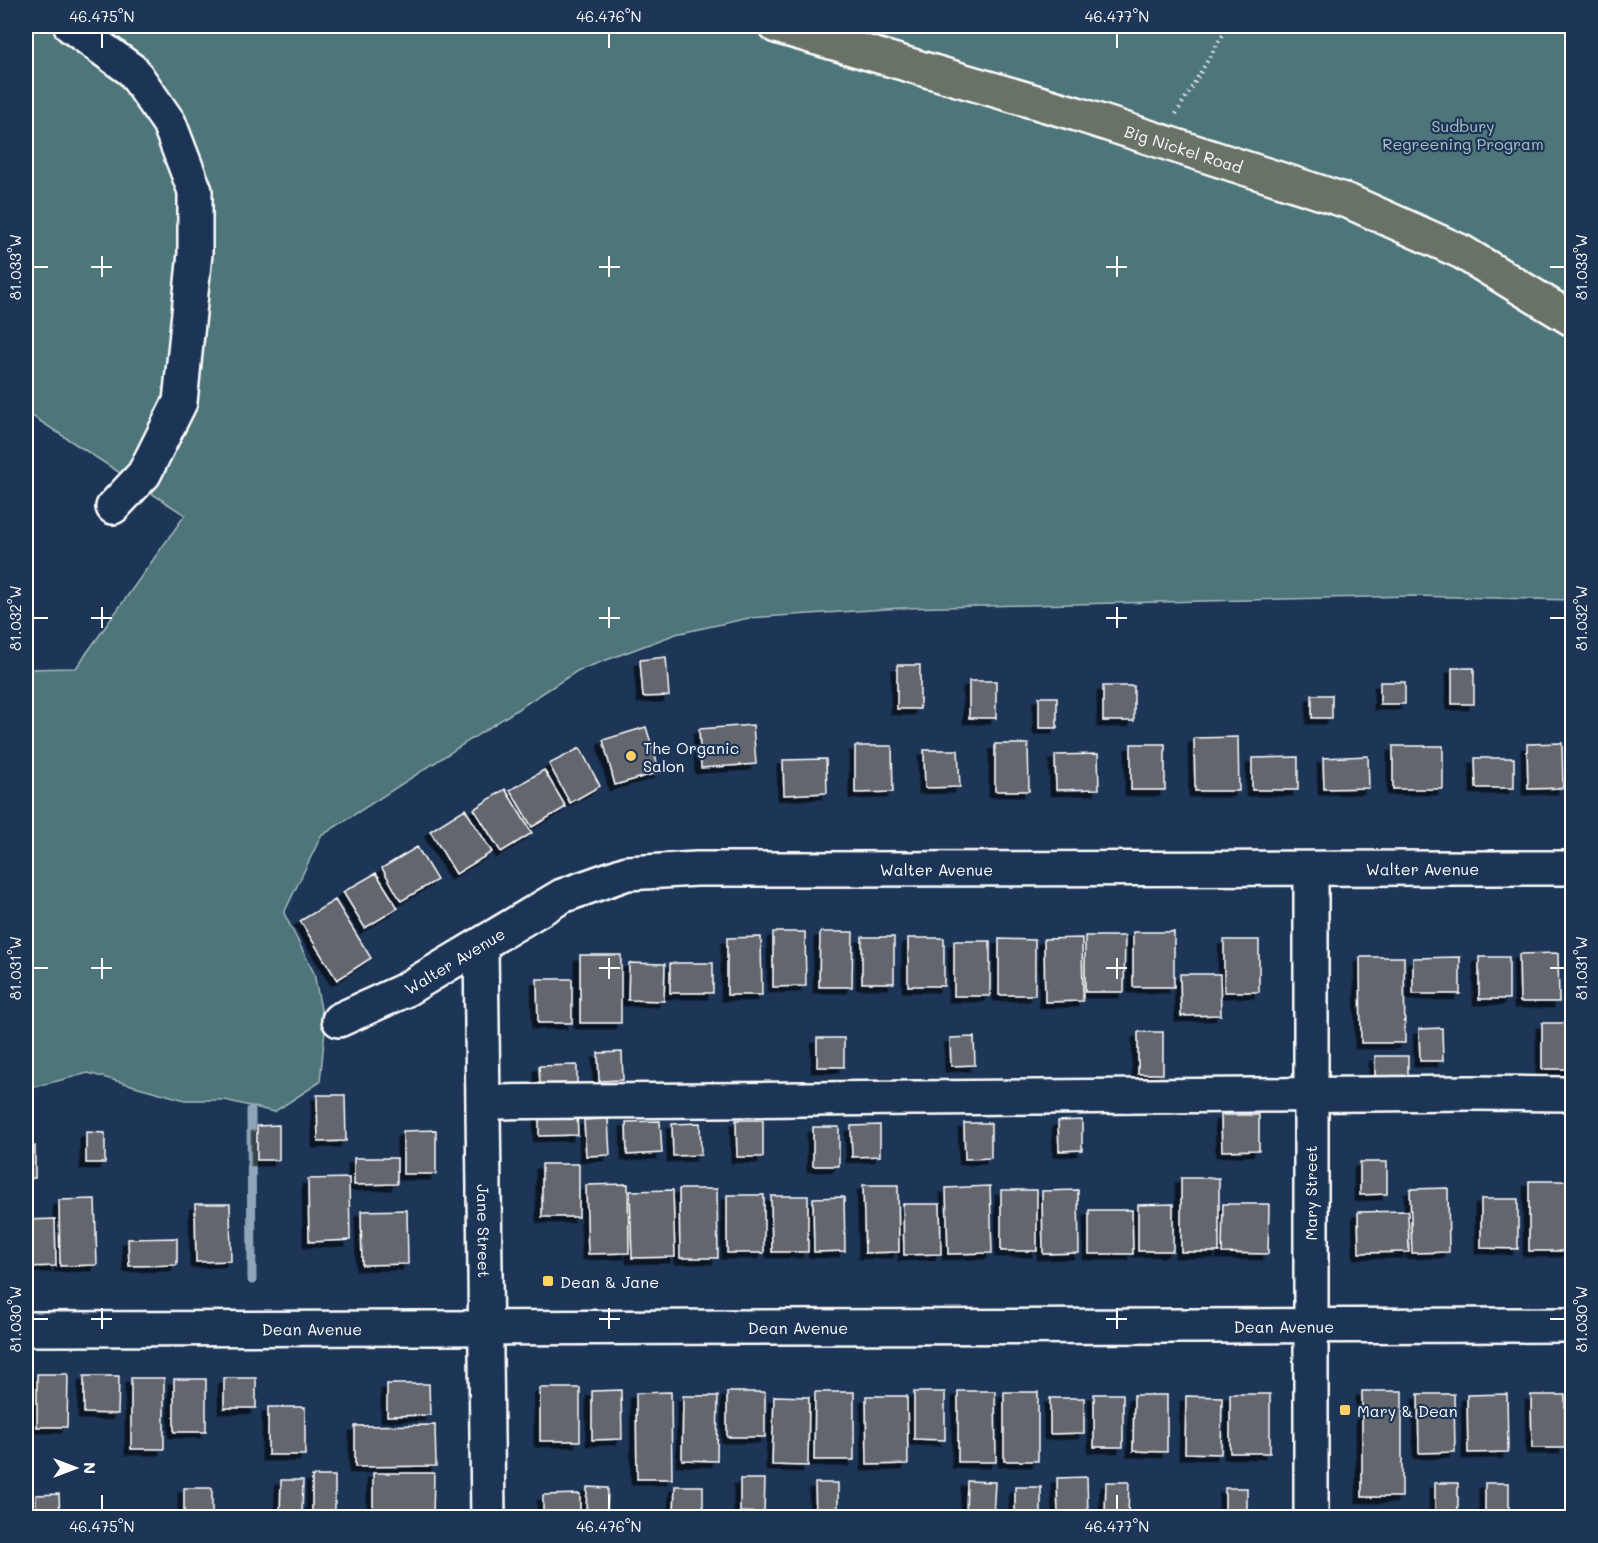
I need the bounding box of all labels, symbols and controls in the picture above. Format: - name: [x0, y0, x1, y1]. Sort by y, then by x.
- text: 46.475°N: [69, 6, 135, 26]
- text: 46.476°N: [576, 6, 642, 26]
- text: 46.477°N: [1085, 6, 1149, 26]
- park label: Sudbury Regreening Program: [1382, 115, 1544, 154]
- street label: Big Nickel Road: [1122, 120, 1246, 177]
- text: 81.033°W: [5, 234, 25, 300]
- text: 81.033°W: [1571, 234, 1591, 300]
- text: 81.032°W: [5, 585, 25, 651]
- text: 81.032°W: [1571, 585, 1591, 651]
- place label: The Organic Salon: [643, 737, 739, 776]
- marker: The Organic Salon: [624, 749, 638, 763]
- street label: Walter Avenue: [880, 858, 993, 879]
- street label: Walter Avenue: [1366, 858, 1479, 879]
- street label: Walter Avenue: [400, 922, 508, 999]
- text: 81.031°W: [5, 936, 25, 1000]
- text: 81.031°W: [1571, 936, 1591, 1000]
- street label: Mary Street: [1300, 1145, 1321, 1241]
- street label: Jane Street: [473, 1184, 496, 1278]
- place label: Dean & Jane: [560, 1271, 659, 1292]
- marker: Dean & Jane: [541, 1274, 555, 1288]
- text: 81.030°W: [5, 1286, 25, 1352]
- text: 81.030°W: [1571, 1286, 1591, 1352]
- street label: Dean Avenue: [1234, 1315, 1334, 1336]
- street label: Dean Avenue: [748, 1316, 848, 1338]
- street label: Dean Avenue: [262, 1318, 362, 1339]
- place label: Mary & Dean: [1357, 1400, 1458, 1421]
- marker: Mary & Dean: [1338, 1403, 1352, 1417]
- north arrow: [45, 1438, 105, 1498]
- text: N: [80, 1462, 101, 1474]
- text: 46.475°N: [69, 1516, 135, 1536]
- text: 46.476°N: [576, 1516, 642, 1536]
- text: 46.477°N: [1085, 1516, 1149, 1536]

